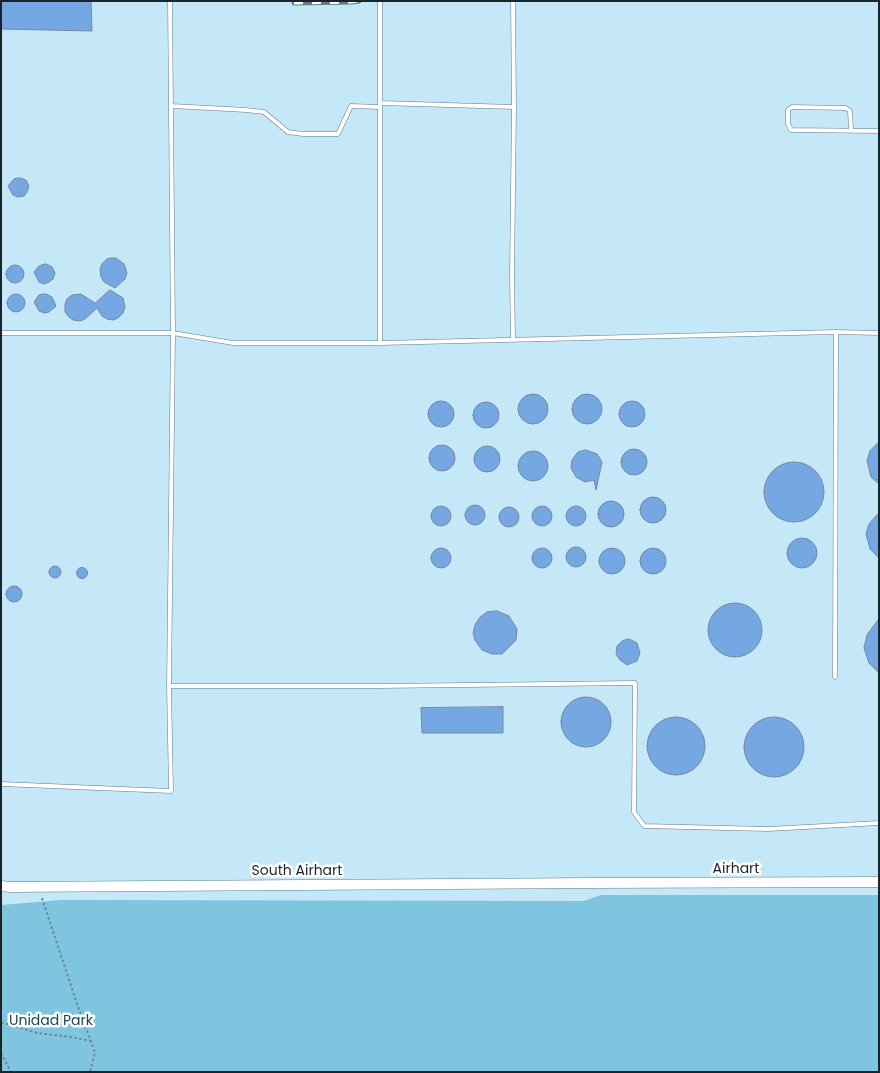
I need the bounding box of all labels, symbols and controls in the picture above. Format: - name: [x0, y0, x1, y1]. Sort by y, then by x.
- street label: Airhart: [713, 861, 759, 877]
- street label: South Airhart: [252, 863, 342, 879]
- park label: Unidad Park: [9, 1013, 93, 1029]

